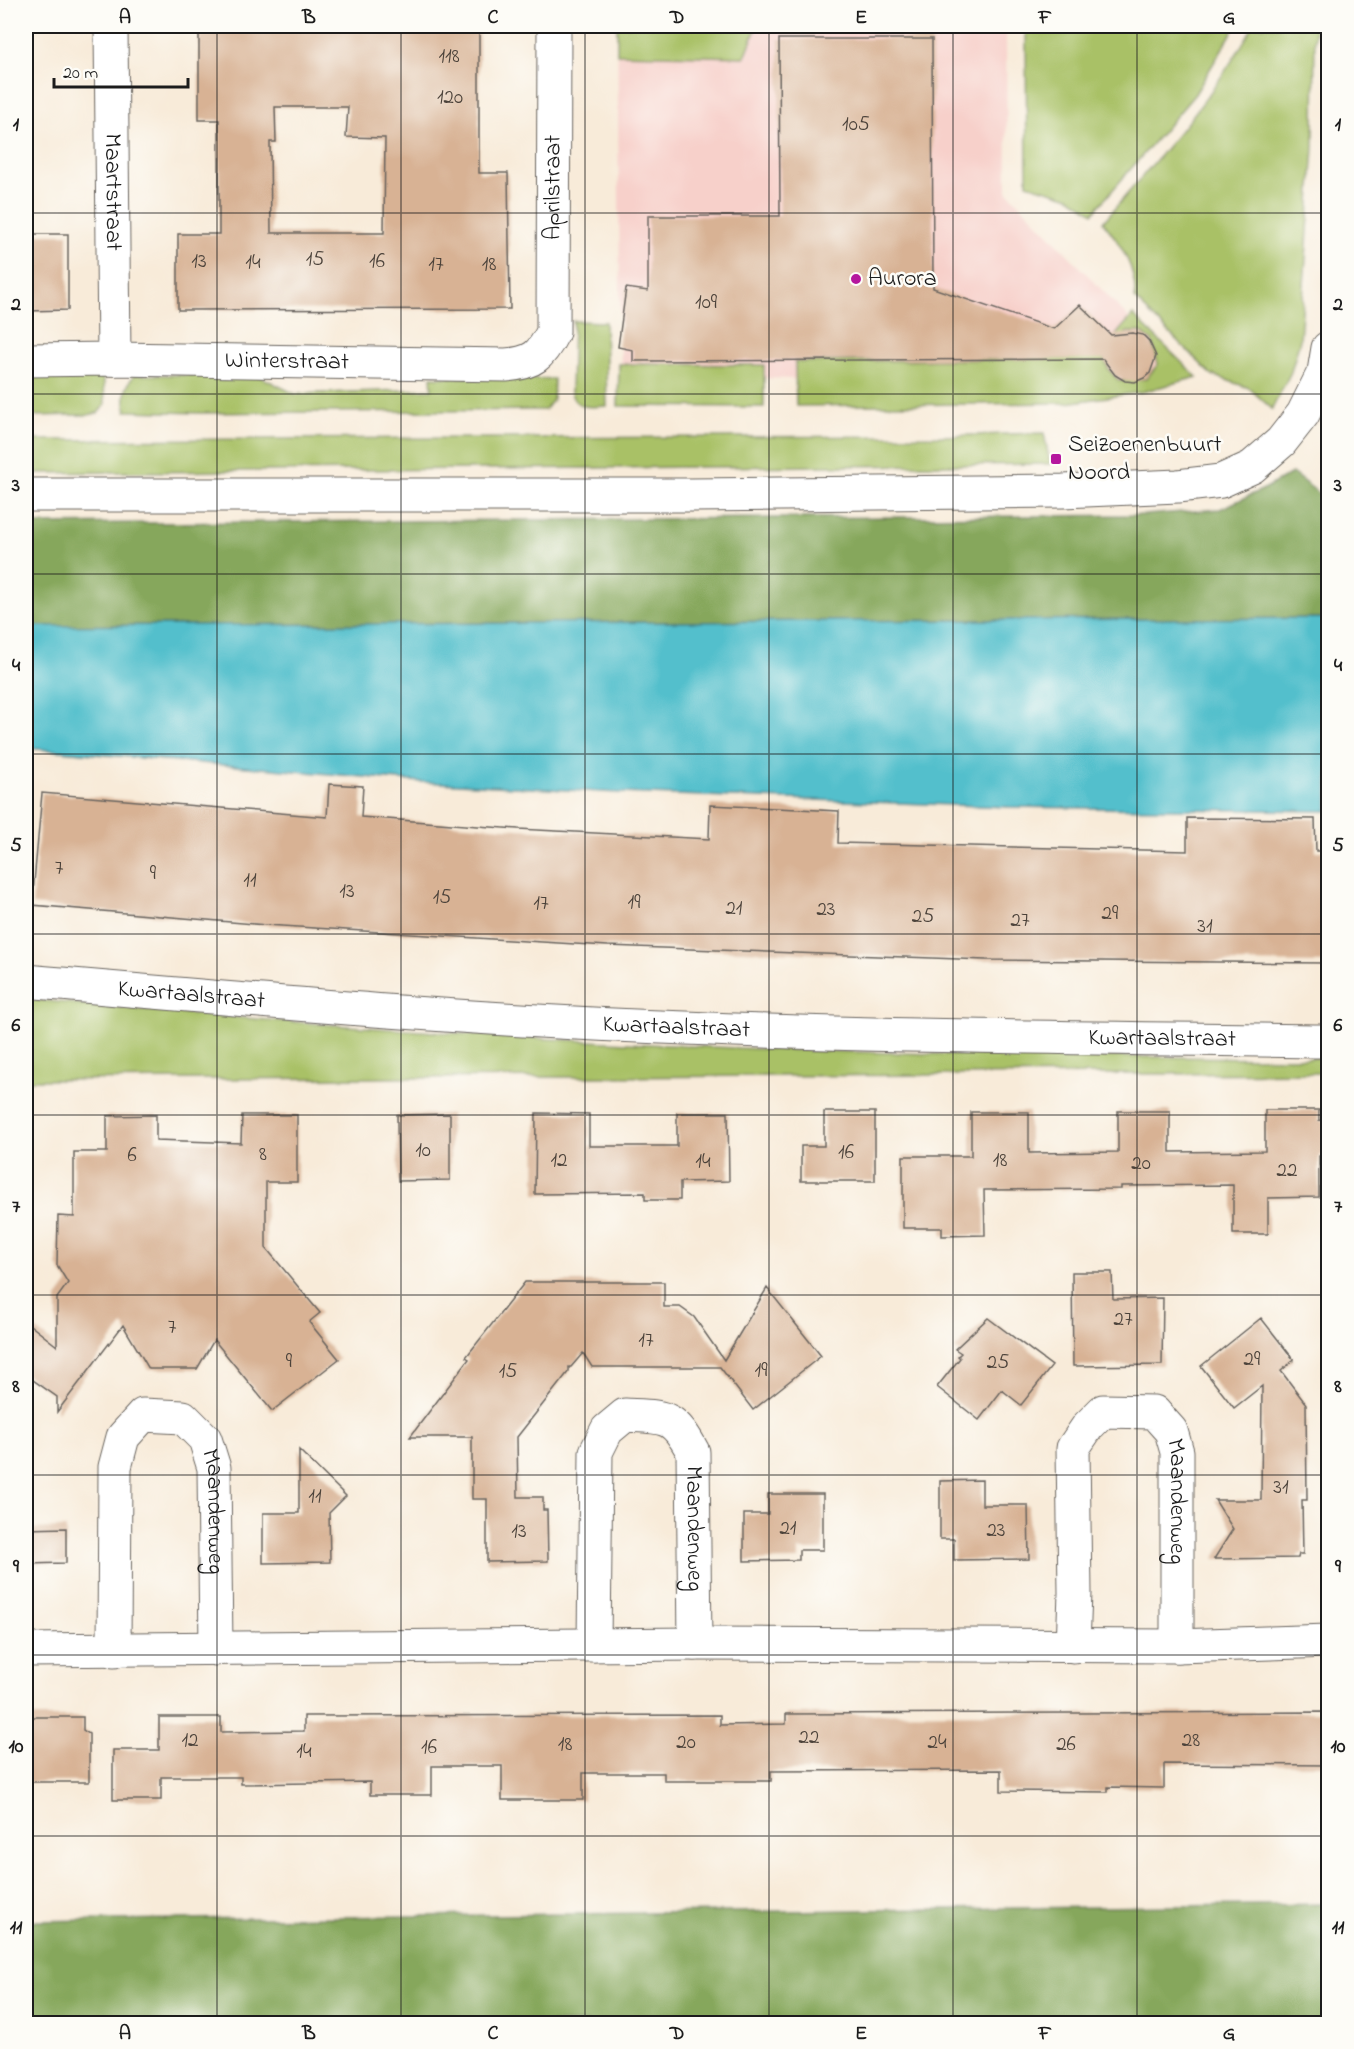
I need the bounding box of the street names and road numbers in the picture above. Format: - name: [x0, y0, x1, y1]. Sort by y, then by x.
- street label: Maartstraat: [94, 133, 131, 251]
- street label: Aprilstraat: [536, 135, 571, 240]
- street label: Winterstraat: [225, 343, 349, 380]
- street label: Kwartaalstraat: [116, 972, 266, 1019]
- street label: Kwartaalstraat: [602, 1007, 751, 1048]
- street label: Kwartaalstraat: [1088, 1020, 1236, 1057]
- street label: Maandenweg: [1157, 1435, 1195, 1565]
- street label: Maandenweg: [192, 1444, 233, 1575]
- street label: Maandenweg: [676, 1466, 712, 1592]

